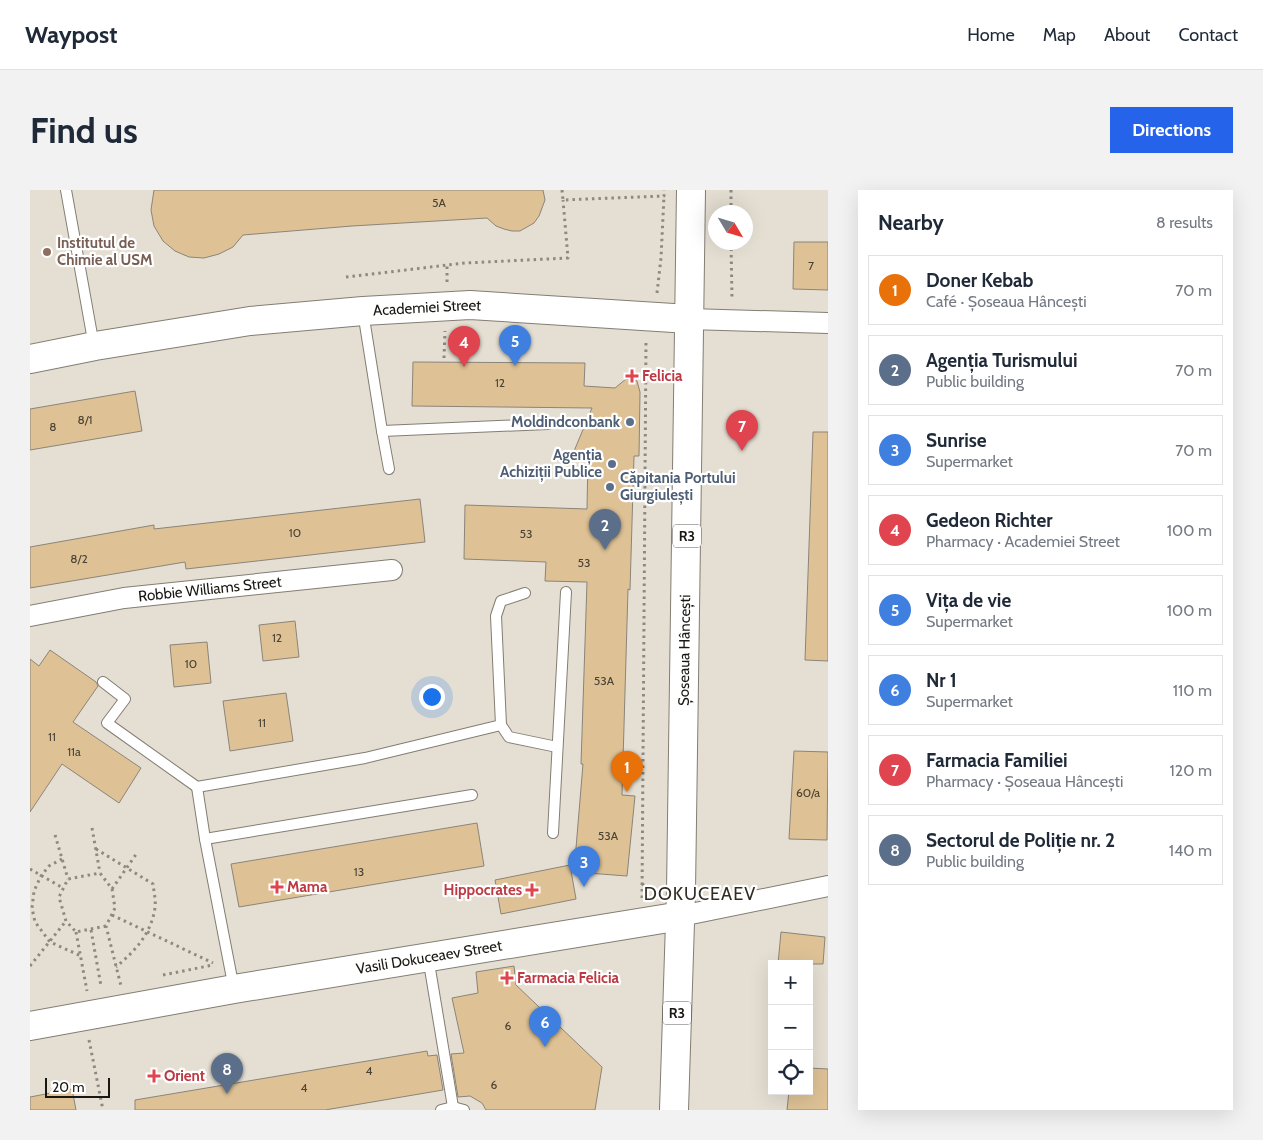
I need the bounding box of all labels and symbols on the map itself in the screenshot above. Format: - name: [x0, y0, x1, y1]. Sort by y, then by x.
- house number: 5A: [432, 195, 447, 210]
- north arrow: [708, 205, 753, 250]
- place label: Institutul de Chimie al USM: [57, 234, 153, 269]
- marker: Institutul de Chimie al USM: [41, 246, 53, 258]
- house number: 7: [808, 258, 814, 273]
- street label: Academiei Street: [373, 296, 482, 319]
- pin: 5: [499, 325, 531, 366]
- pin: 4: [448, 326, 480, 367]
- place label: Felicia: [642, 367, 683, 385]
- marker: Felicia: [626, 370, 638, 382]
- house number: 12: [495, 375, 505, 390]
- pin: 7: [726, 410, 758, 451]
- house number: 8/1: [77, 412, 93, 427]
- place label: Moldindconbank: [511, 413, 621, 431]
- marker: Moldindconbank: [624, 416, 636, 428]
- house number: 8: [49, 419, 57, 434]
- place label: Agenția Achiziții Publice: [500, 446, 603, 482]
- marker: Agenția Achiziții Publice: [606, 458, 618, 470]
- place label: Căpitania Portului Giurgiulești: [620, 469, 736, 505]
- marker: Căpitania Portului Giurgiulești: [604, 481, 616, 493]
- pin: 2: [589, 509, 621, 550]
- road number: R3: [673, 524, 701, 548]
- house number: 10: [289, 525, 301, 540]
- house number: 53: [520, 526, 532, 541]
- house number: 8/2: [70, 551, 88, 566]
- house number: 53: [578, 555, 590, 570]
- street label: Robbie Williams Street: [137, 573, 282, 605]
- street label: Șoseaua Hâncești: [675, 594, 695, 706]
- house number: 12: [272, 630, 282, 645]
- house number: 10: [185, 656, 197, 671]
- house number: 53A: [594, 673, 615, 688]
- your location: [419, 684, 445, 710]
- house number: 11: [258, 715, 266, 730]
- house number: 11: [48, 729, 56, 744]
- house number: 11a: [67, 744, 81, 759]
- pin: 1: [611, 751, 643, 792]
- house number: 60/a: [796, 785, 820, 800]
- house number: 53A: [598, 828, 619, 843]
- pin: 3: [568, 846, 600, 887]
- house number: 13: [354, 864, 364, 879]
- place label: Mama: [287, 878, 328, 896]
- marker: Mama: [271, 881, 283, 893]
- place label: Hippocrates: [444, 881, 522, 899]
- district label: DOKUCEAEV: [644, 883, 756, 905]
- marker: Hippocrates: [526, 884, 538, 896]
- street label: Vasili Dokuceaev Street: [355, 936, 503, 978]
- place label: Farmacia Felicia: [517, 969, 620, 987]
- marker: Farmacia Felicia: [501, 972, 513, 984]
- road number: R3: [663, 1001, 691, 1024]
- pin: 6: [529, 1006, 561, 1047]
- house number: 6: [505, 1018, 512, 1033]
- pin: 8: [211, 1053, 243, 1094]
- house number: 4: [366, 1063, 373, 1078]
- place label: Orient: [164, 1067, 205, 1085]
- marker: Orient: [148, 1070, 160, 1082]
- scale bar: [45, 1075, 110, 1098]
- house number: 6: [491, 1077, 498, 1092]
- house number: 4: [301, 1080, 308, 1095]

